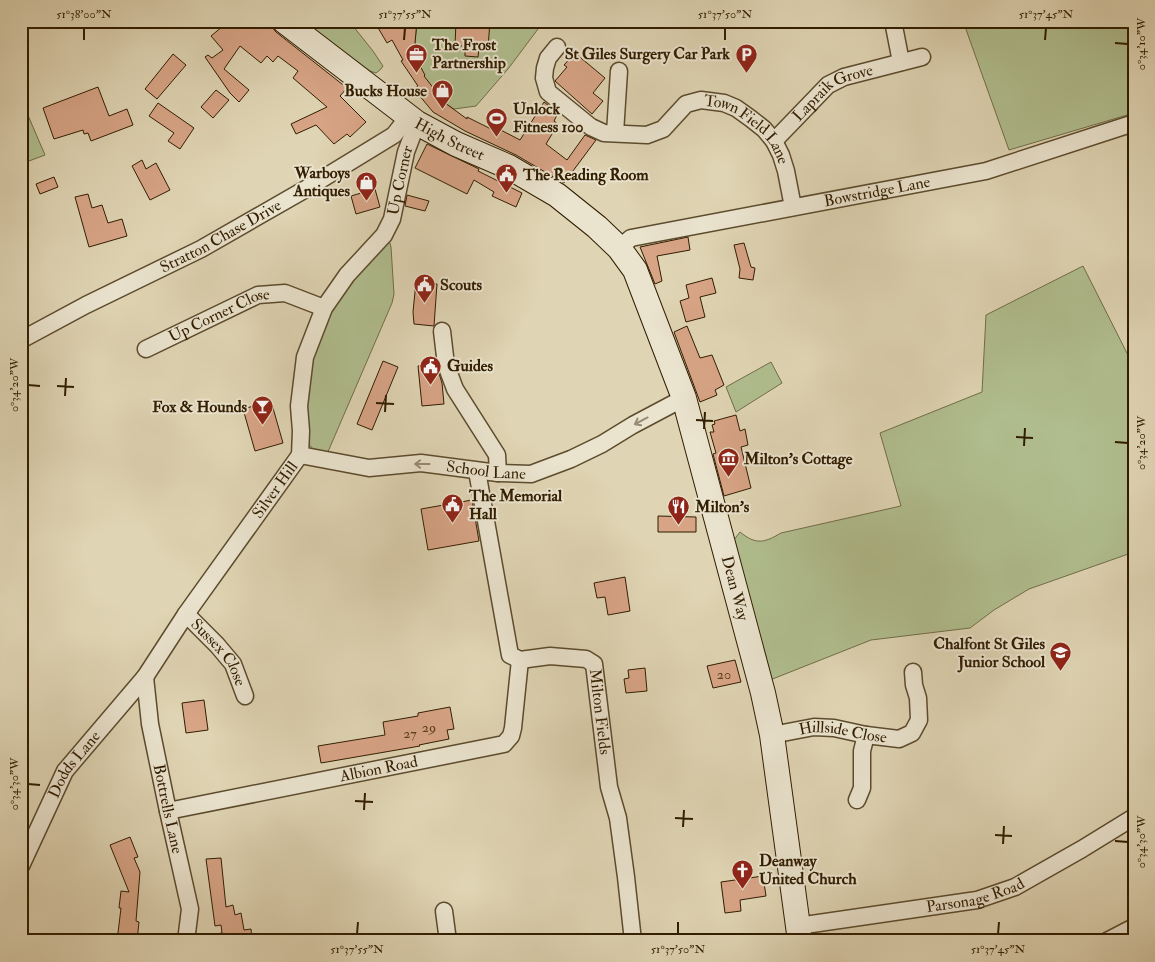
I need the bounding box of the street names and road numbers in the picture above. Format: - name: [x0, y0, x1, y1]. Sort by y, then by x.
- street label: Lapraik Grove: [788, 60, 875, 126]
- street label: Town Field Lane: [703, 91, 793, 167]
- street label: High Street: [411, 114, 487, 165]
- street label: Up Corner: [383, 142, 418, 217]
- street label: Bowstridge Lane: [822, 172, 932, 211]
- street label: Stratton Chase Drive: [157, 195, 285, 277]
- street label: Up Corner Close: [165, 284, 271, 347]
- street label: School Lane: [445, 456, 526, 484]
- street label: Silver Hill: [248, 457, 302, 522]
- street label: Dean Way: [717, 554, 753, 624]
- street label: Sussex Close: [186, 614, 250, 689]
- street label: Milton Fields: [585, 668, 615, 756]
- street label: Hillside Close: [797, 717, 888, 747]
- street label: Dodds Lane: [44, 727, 105, 801]
- street label: Albion Road: [337, 751, 420, 787]
- street label: Bottrells Lane: [149, 762, 187, 856]
- street label: Parsonage Road: [925, 874, 1028, 917]

